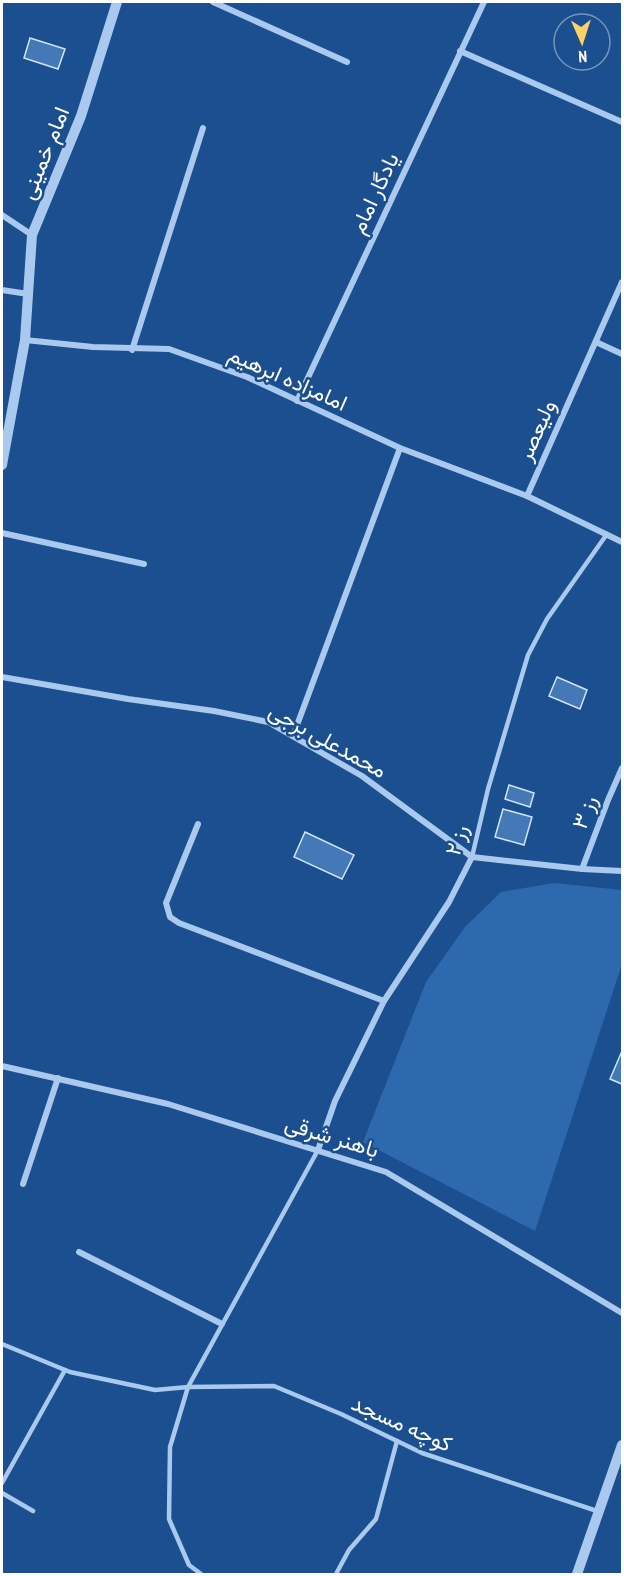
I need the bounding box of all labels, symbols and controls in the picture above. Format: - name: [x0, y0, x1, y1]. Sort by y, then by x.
- north arrow: [552, 12, 612, 72]
- text: N: [578, 47, 588, 67]
- street label: امام خمینی: [13, 103, 76, 204]
- street label: یادگار امام: [343, 148, 406, 238]
- street label: امامزاده ابرهیم: [224, 339, 352, 418]
- street label: ولیعصر: [510, 395, 562, 466]
- street label: محمدعلی برجی: [264, 696, 392, 784]
- street label: رز ۳: [565, 791, 603, 833]
- street label: رز ۲: [438, 821, 474, 859]
- street label: باهنر شرقی: [282, 1108, 382, 1164]
- street label: کوچه مسجد: [347, 1388, 457, 1459]

